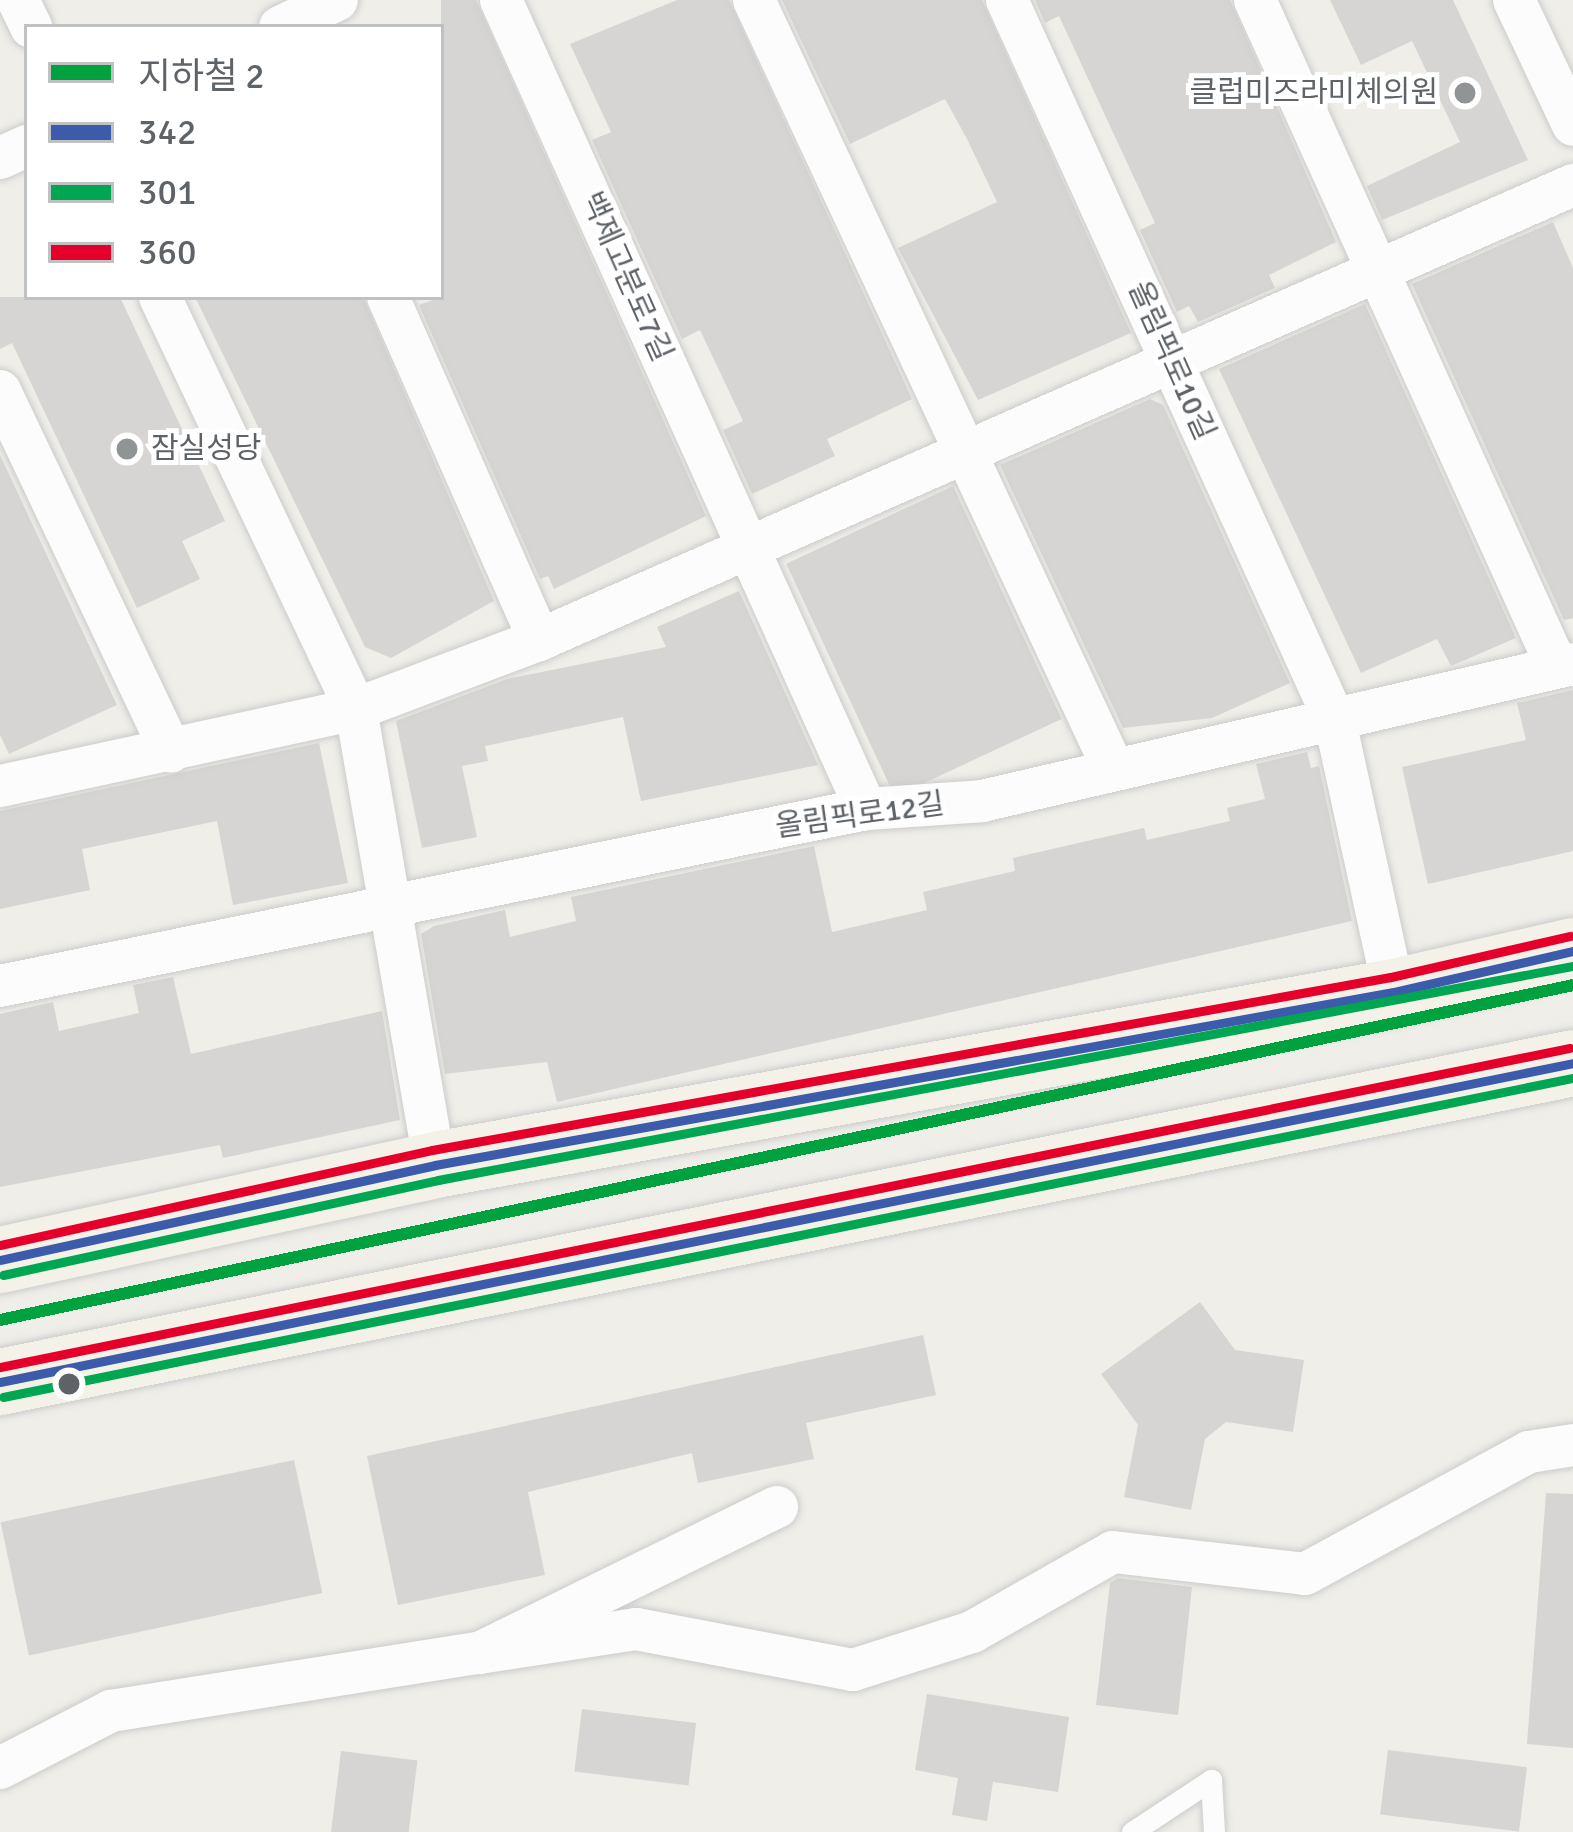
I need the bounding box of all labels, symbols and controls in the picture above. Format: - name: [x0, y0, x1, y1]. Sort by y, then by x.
- legend: [24, 24, 444, 300]
- text: 지하철 2: [138, 54, 265, 99]
- place label: 클럽미즈라미체의원: [1190, 75, 1438, 111]
- marker: 클럽미즈라미체의원: [1449, 77, 1481, 109]
- text: 342: [138, 110, 196, 155]
- text: 301: [138, 170, 196, 215]
- street label: 백제고분로7길: [573, 187, 679, 367]
- text: 360: [138, 230, 196, 275]
- street label: 올림픽로10길: [1120, 276, 1222, 446]
- place label: 잠실성당: [151, 431, 261, 467]
- marker: 잠실성당: [114, 436, 140, 462]
- street label: 올림픽로12길: [773, 786, 947, 846]
- unlabelled marker: [58, 1373, 80, 1395]

